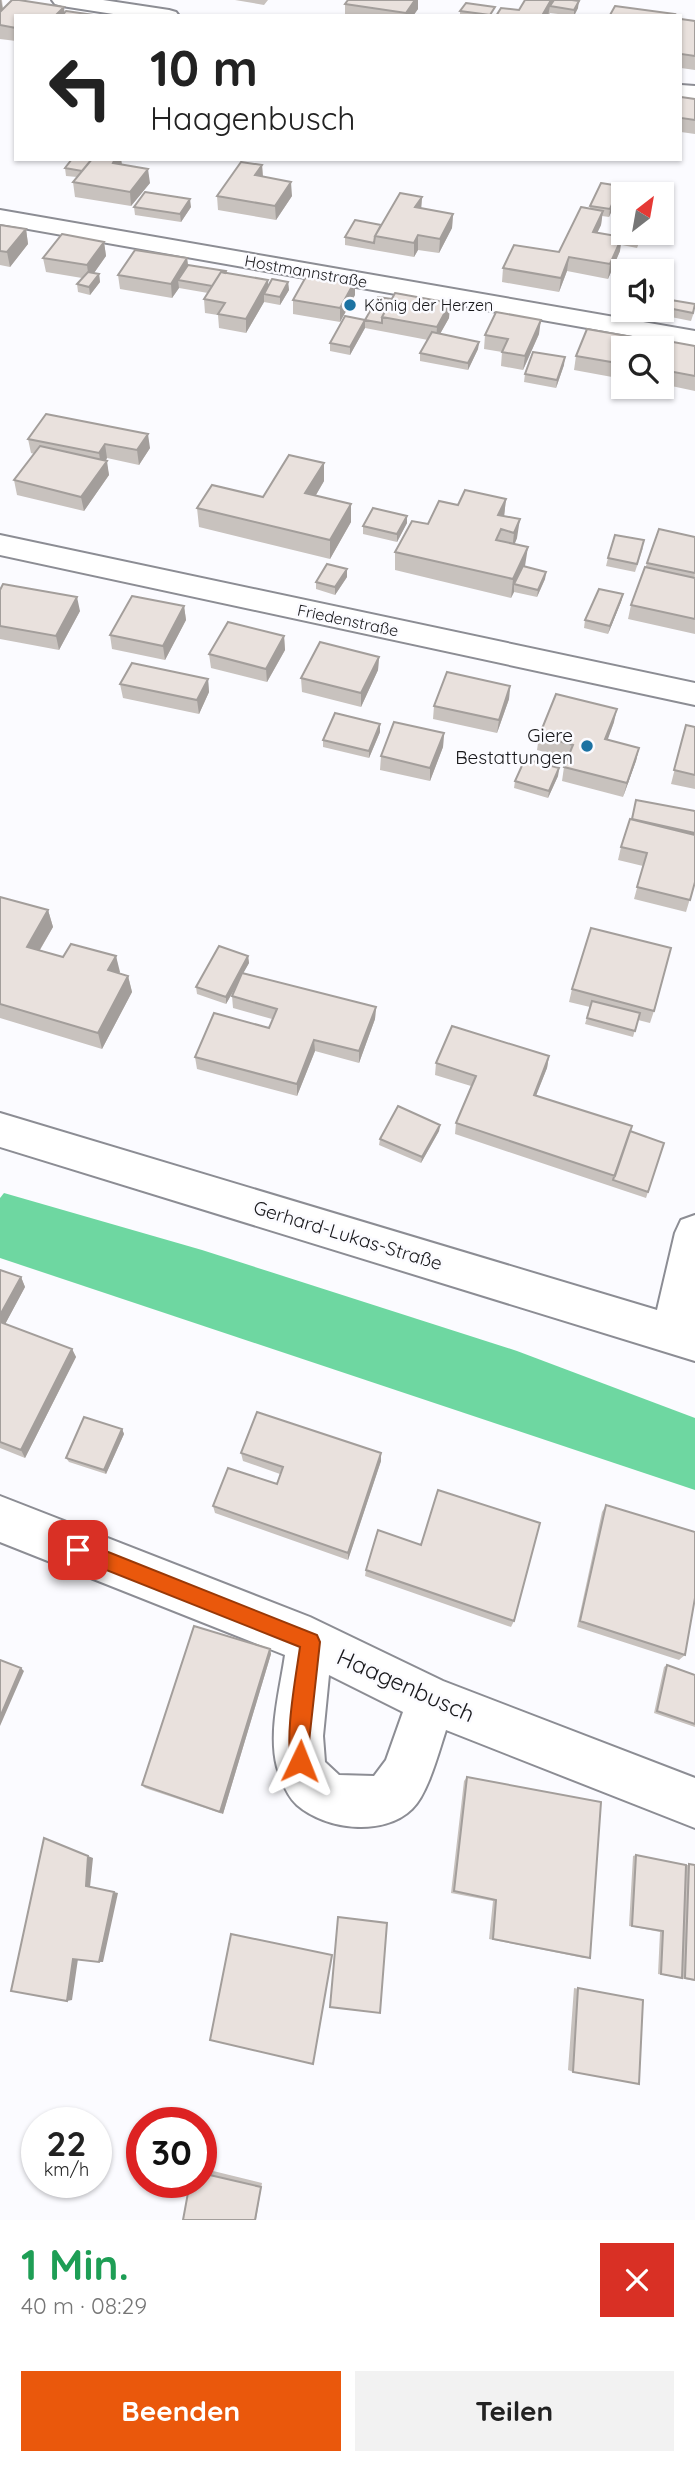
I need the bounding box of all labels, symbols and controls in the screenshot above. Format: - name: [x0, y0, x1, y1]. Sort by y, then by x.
- text: 10 m: [150, 37, 258, 98]
- icon: left: [35, 42, 126, 133]
- text: Haagenbusch: [150, 98, 355, 138]
- north arrow: [611, 182, 674, 245]
- map controls: [611, 182, 674, 399]
- street label: Hostmannstraße: [243, 250, 369, 292]
- button: sound: [611, 259, 674, 322]
- place label: König der Herzen: [364, 295, 493, 315]
- marker: König der Herzen: [342, 297, 358, 313]
- button: search: [611, 336, 674, 399]
- street label: Friedenstraße: [296, 600, 400, 640]
- place label: Giere Bestattungen: [455, 723, 573, 769]
- marker: Giere Bestattungen: [579, 738, 595, 754]
- street label: Gerhard-Lukas-Straße: [251, 1195, 445, 1275]
- pin: [48, 1520, 108, 1580]
- icon: arrive: [59, 1531, 97, 1569]
- street label: Haagenbusch: [333, 1642, 479, 1728]
- position arrow: [263, 1724, 337, 1798]
- speed limit sign: 30: [126, 2107, 217, 2198]
- text: 22: [47, 2121, 86, 2165]
- text: km/h: [44, 2158, 89, 2181]
- text: 1 Min.: [21, 2238, 129, 2291]
- button: close: [600, 2243, 674, 2317]
- text: 40 m · 08:29: [21, 2291, 147, 2320]
- button: Beenden: [21, 2371, 341, 2451]
- button: Teilen: [355, 2371, 674, 2451]

